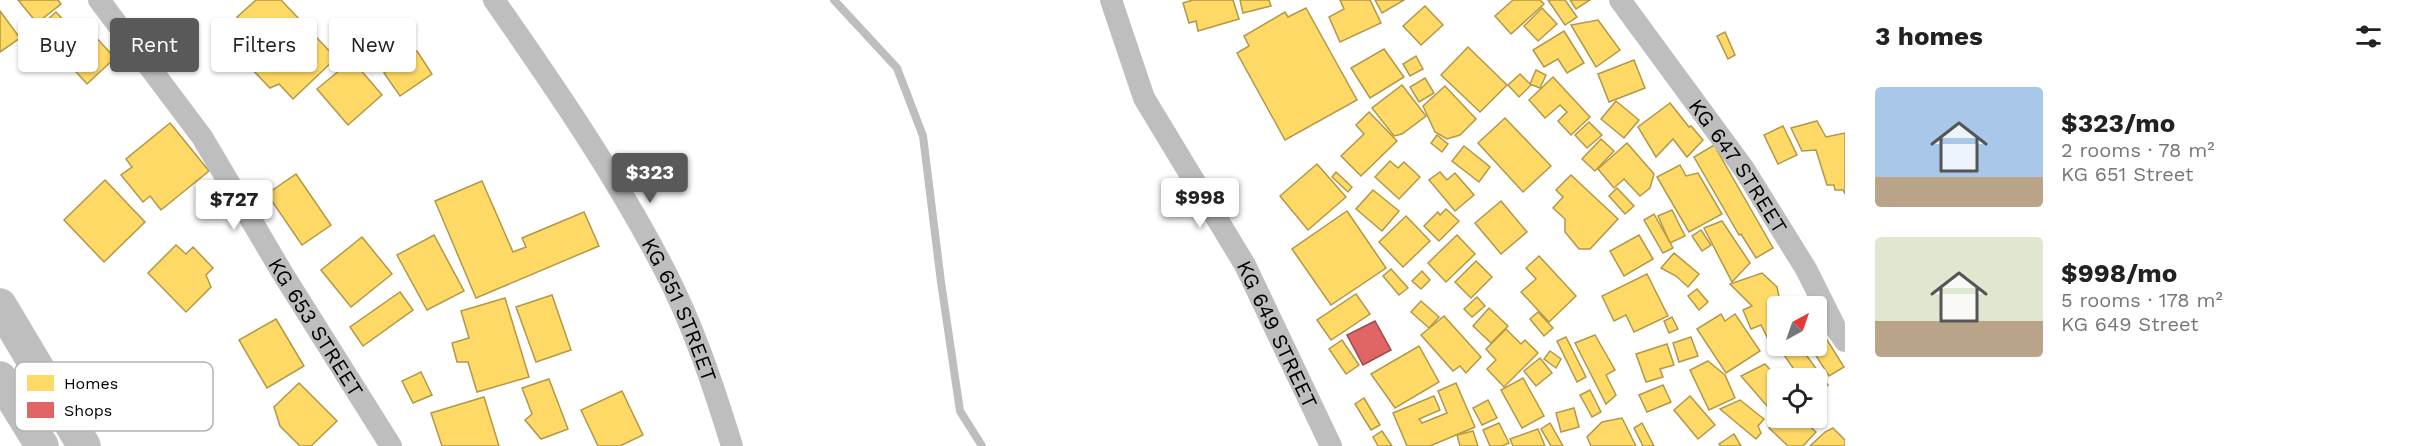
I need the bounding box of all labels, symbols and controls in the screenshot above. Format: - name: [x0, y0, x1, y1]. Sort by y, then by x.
- chip: Buy: [18, 18, 98, 72]
- chip: Rent: [110, 18, 199, 72]
- chip: Filters: [211, 18, 317, 72]
- chip: New: [329, 18, 416, 72]
- icon: filters: [2352, 20, 2385, 53]
- text: 3 homes: [1875, 21, 1983, 51]
- street label: KG 647 STREET: [1684, 94, 1793, 238]
- text: $323/mo: [2061, 108, 2175, 138]
- icon: home: [1923, 111, 1995, 183]
- text: 2 rooms · 78 m²: [2061, 138, 2215, 162]
- pin: $323: [614, 153, 686, 204]
- text: $323: [626, 160, 674, 184]
- text: KG 651 Street: [2061, 162, 2193, 186]
- pin: $998: [1164, 178, 1236, 229]
- pin: $727: [198, 180, 270, 231]
- text: $998: [1175, 185, 1225, 209]
- text: $727: [210, 187, 258, 211]
- street label: KG 651 STREET: [637, 233, 723, 385]
- street label: KG 653 STREET: [264, 253, 369, 401]
- street label: KG 649 STREET: [1232, 256, 1324, 412]
- text: $998/mo: [2061, 258, 2177, 288]
- icon: home: [1923, 261, 1995, 333]
- text: 5 rooms · 178 m²: [2061, 288, 2223, 312]
- north arrow: [1767, 296, 1827, 356]
- map controls: [1767, 296, 1827, 428]
- text: KG 649 Street: [2061, 312, 2199, 336]
- legend: [15, 362, 213, 431]
- button: locate: [1767, 368, 1827, 428]
- text: Homes: [64, 374, 118, 393]
- text: Shops: [64, 401, 112, 420]

